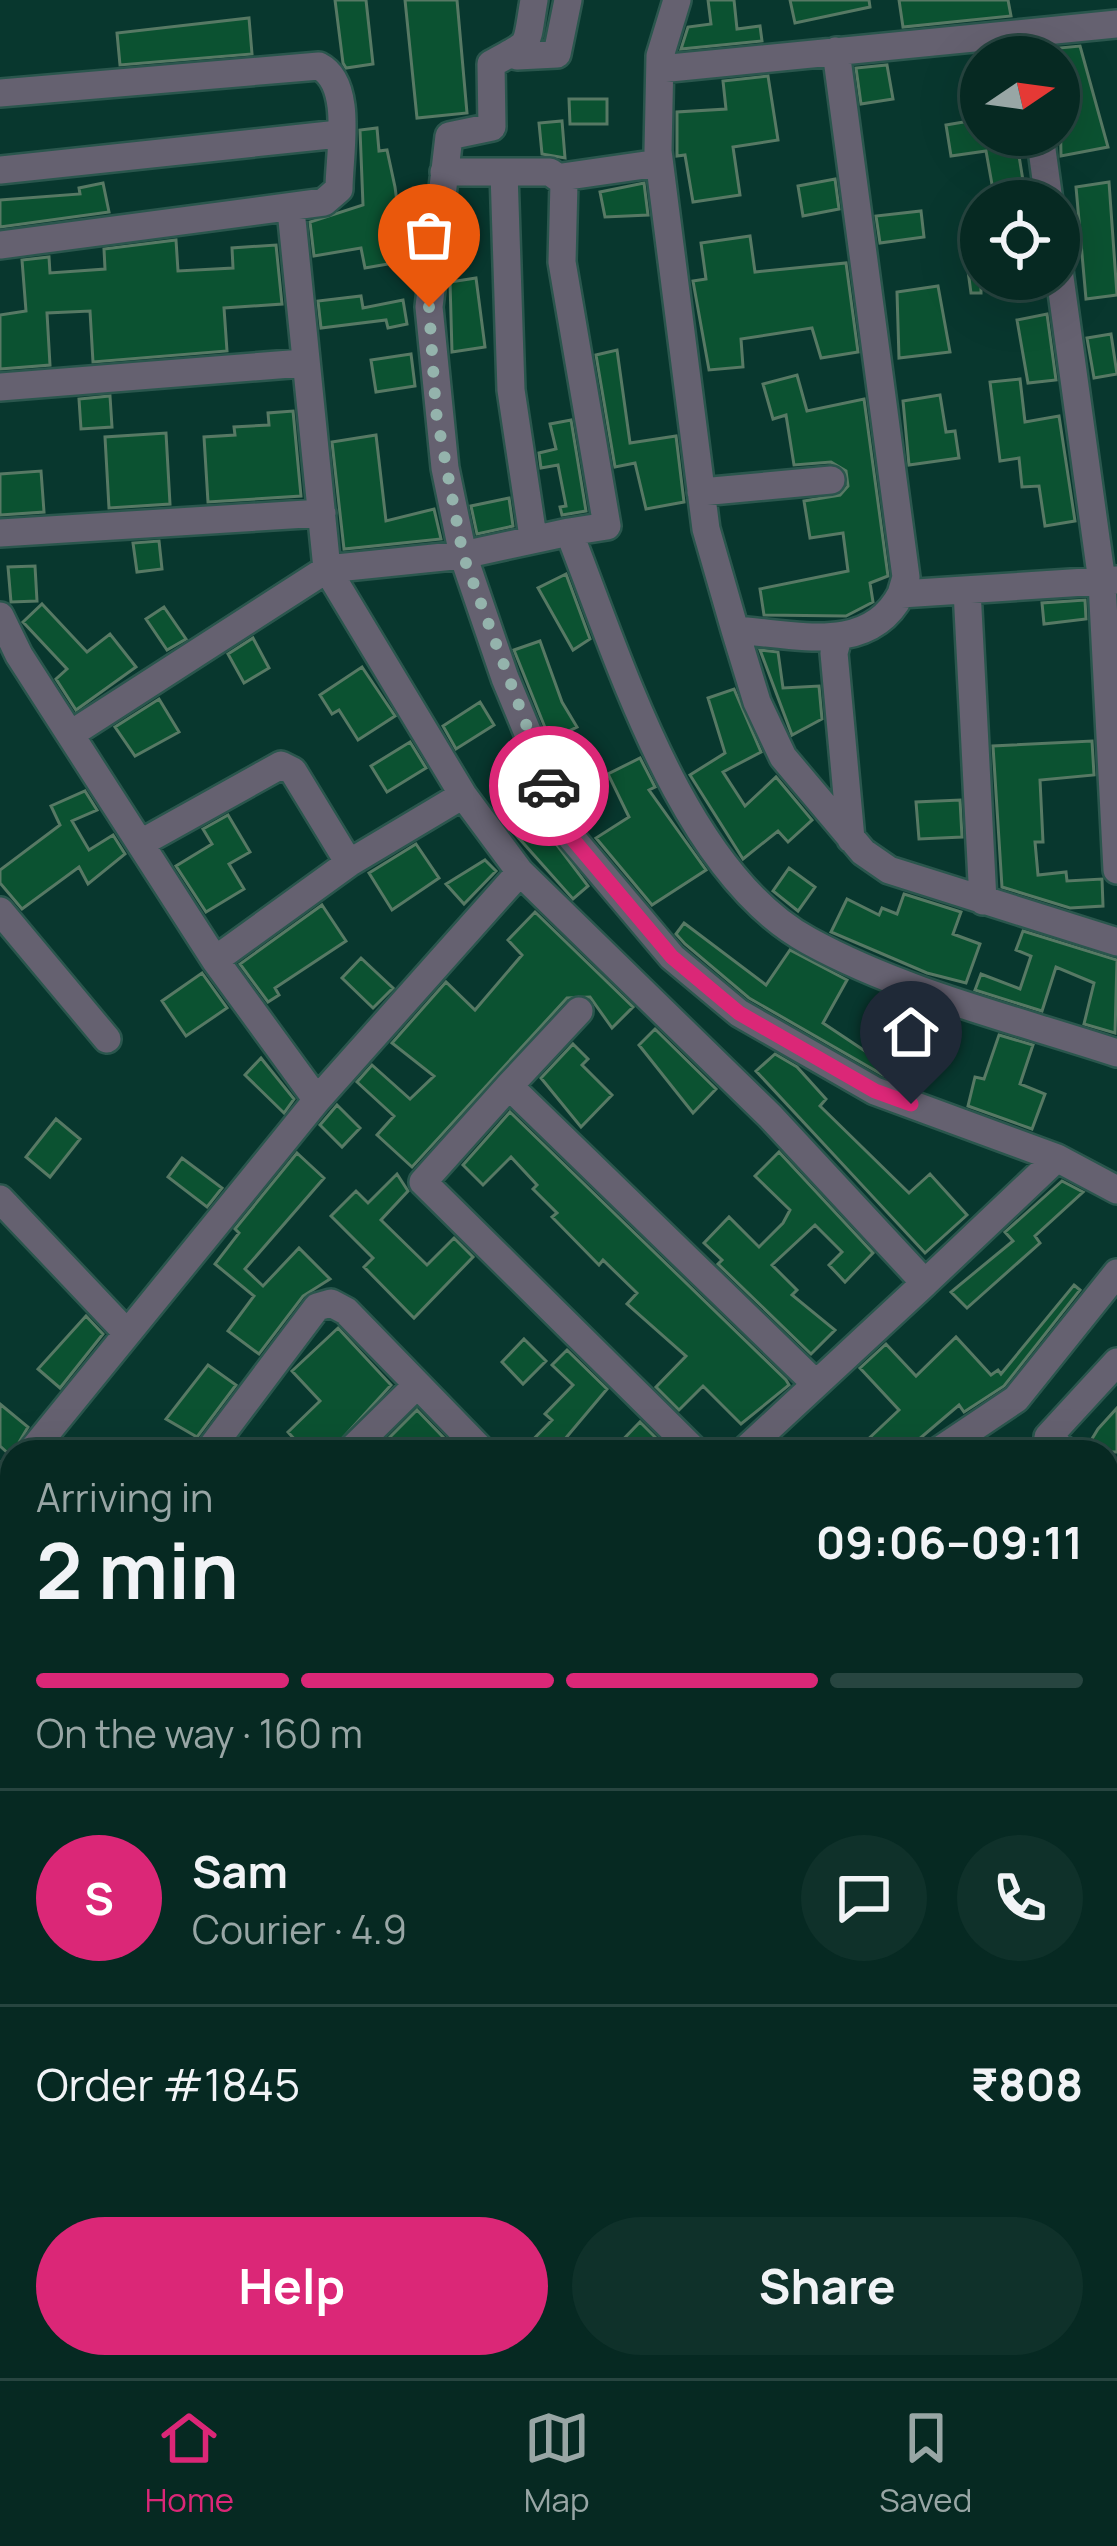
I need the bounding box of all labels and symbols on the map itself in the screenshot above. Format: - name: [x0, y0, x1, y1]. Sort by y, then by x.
- north arrow: [960, 36, 1080, 156]
- pin: [378, 184, 480, 307]
- courier: [489, 726, 609, 846]
- pin: [860, 981, 962, 1104]

